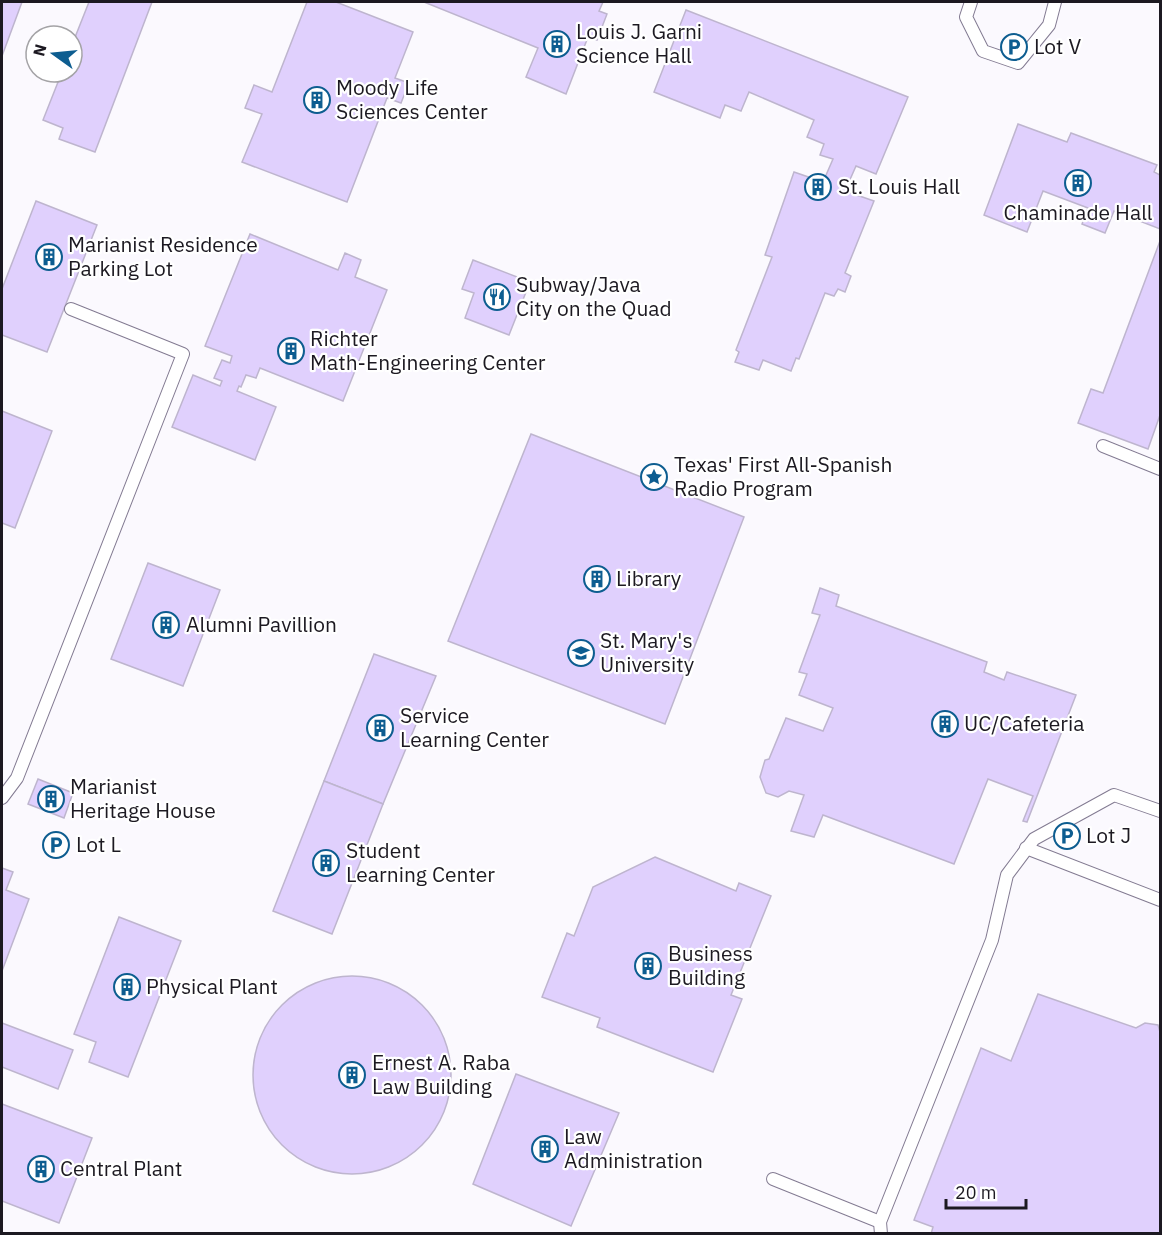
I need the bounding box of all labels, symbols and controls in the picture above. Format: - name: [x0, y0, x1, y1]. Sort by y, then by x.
- place label: Louis J. Garni Science Hall: [576, 17, 702, 69]
- north arrow: [24, 24, 84, 84]
- building icon: Louis J. Garni Science Hall: [542, 29, 572, 59]
- parking icon: Lot V: [999, 32, 1029, 62]
- place label: Lot V: [1034, 32, 1081, 60]
- text: N: [28, 42, 51, 58]
- place label: Moody Life Sciences Center: [336, 73, 488, 125]
- building icon: Moody Life Sciences Center: [302, 85, 332, 115]
- building icon: Chaminade Hall: [1063, 168, 1093, 198]
- building icon: St. Louis Hall: [803, 172, 833, 202]
- place label: St. Louis Hall: [838, 172, 960, 200]
- place label: Chaminade Hall: [1004, 198, 1153, 226]
- place label: Marianist Residence Parking Lot: [68, 230, 258, 282]
- building icon: Marianist Residence Parking Lot: [34, 242, 64, 272]
- place label: Subway/Java City on the Quad: [516, 270, 672, 322]
- restaurant icon: Subway/Java City on the Quad: [482, 282, 512, 312]
- place label: Richter Math-Engineering Center: [310, 324, 546, 376]
- building icon: Richter Math-Engineering Center: [276, 336, 306, 366]
- place label: Texas' First All-Spanish Radio Program: [674, 450, 892, 502]
- place icon: Texas' First All-Spanish Radio Program: [639, 462, 669, 492]
- building icon: Library: [582, 564, 612, 594]
- place label: Library: [616, 564, 682, 592]
- building icon: Alumni Pavillion: [151, 610, 181, 640]
- place label: Alumni Pavillion: [186, 610, 337, 638]
- place label: St. Mary's University: [600, 626, 695, 678]
- school or university icon: St. Mary's University: [566, 638, 596, 668]
- place label: Service Learning Center: [400, 701, 549, 753]
- building icon: UC/Cafeteria: [930, 709, 960, 739]
- place label: UC/Cafeteria: [964, 709, 1085, 737]
- building icon: Service Learning Center: [365, 713, 395, 743]
- place label: Marianist Heritage House: [70, 772, 216, 824]
- building icon: Marianist Heritage House: [36, 784, 66, 814]
- parking icon: Lot J: [1052, 821, 1082, 851]
- place label: Lot J: [1086, 821, 1131, 849]
- parking icon: Lot L: [41, 830, 71, 860]
- place label: Lot L: [76, 830, 121, 858]
- place label: Student Learning Center: [346, 836, 495, 888]
- building icon: Student Learning Center: [311, 848, 341, 878]
- place label: Business Building: [668, 939, 753, 991]
- building icon: Business Building: [633, 951, 663, 981]
- building icon: Physical Plant: [112, 972, 142, 1002]
- place label: Physical Plant: [146, 972, 278, 1000]
- place label: Ernest A. Raba Law Building: [372, 1048, 510, 1100]
- building icon: Ernest A. Raba Law Building: [337, 1060, 367, 1090]
- place label: Law Administration: [564, 1122, 703, 1174]
- building icon: Law Administration: [530, 1134, 560, 1164]
- building icon: Central Plant: [26, 1154, 56, 1184]
- place label: Central Plant: [60, 1154, 182, 1182]
- scale bar: [946, 1172, 1026, 1210]
- text: 20 m: [955, 1181, 997, 1204]

